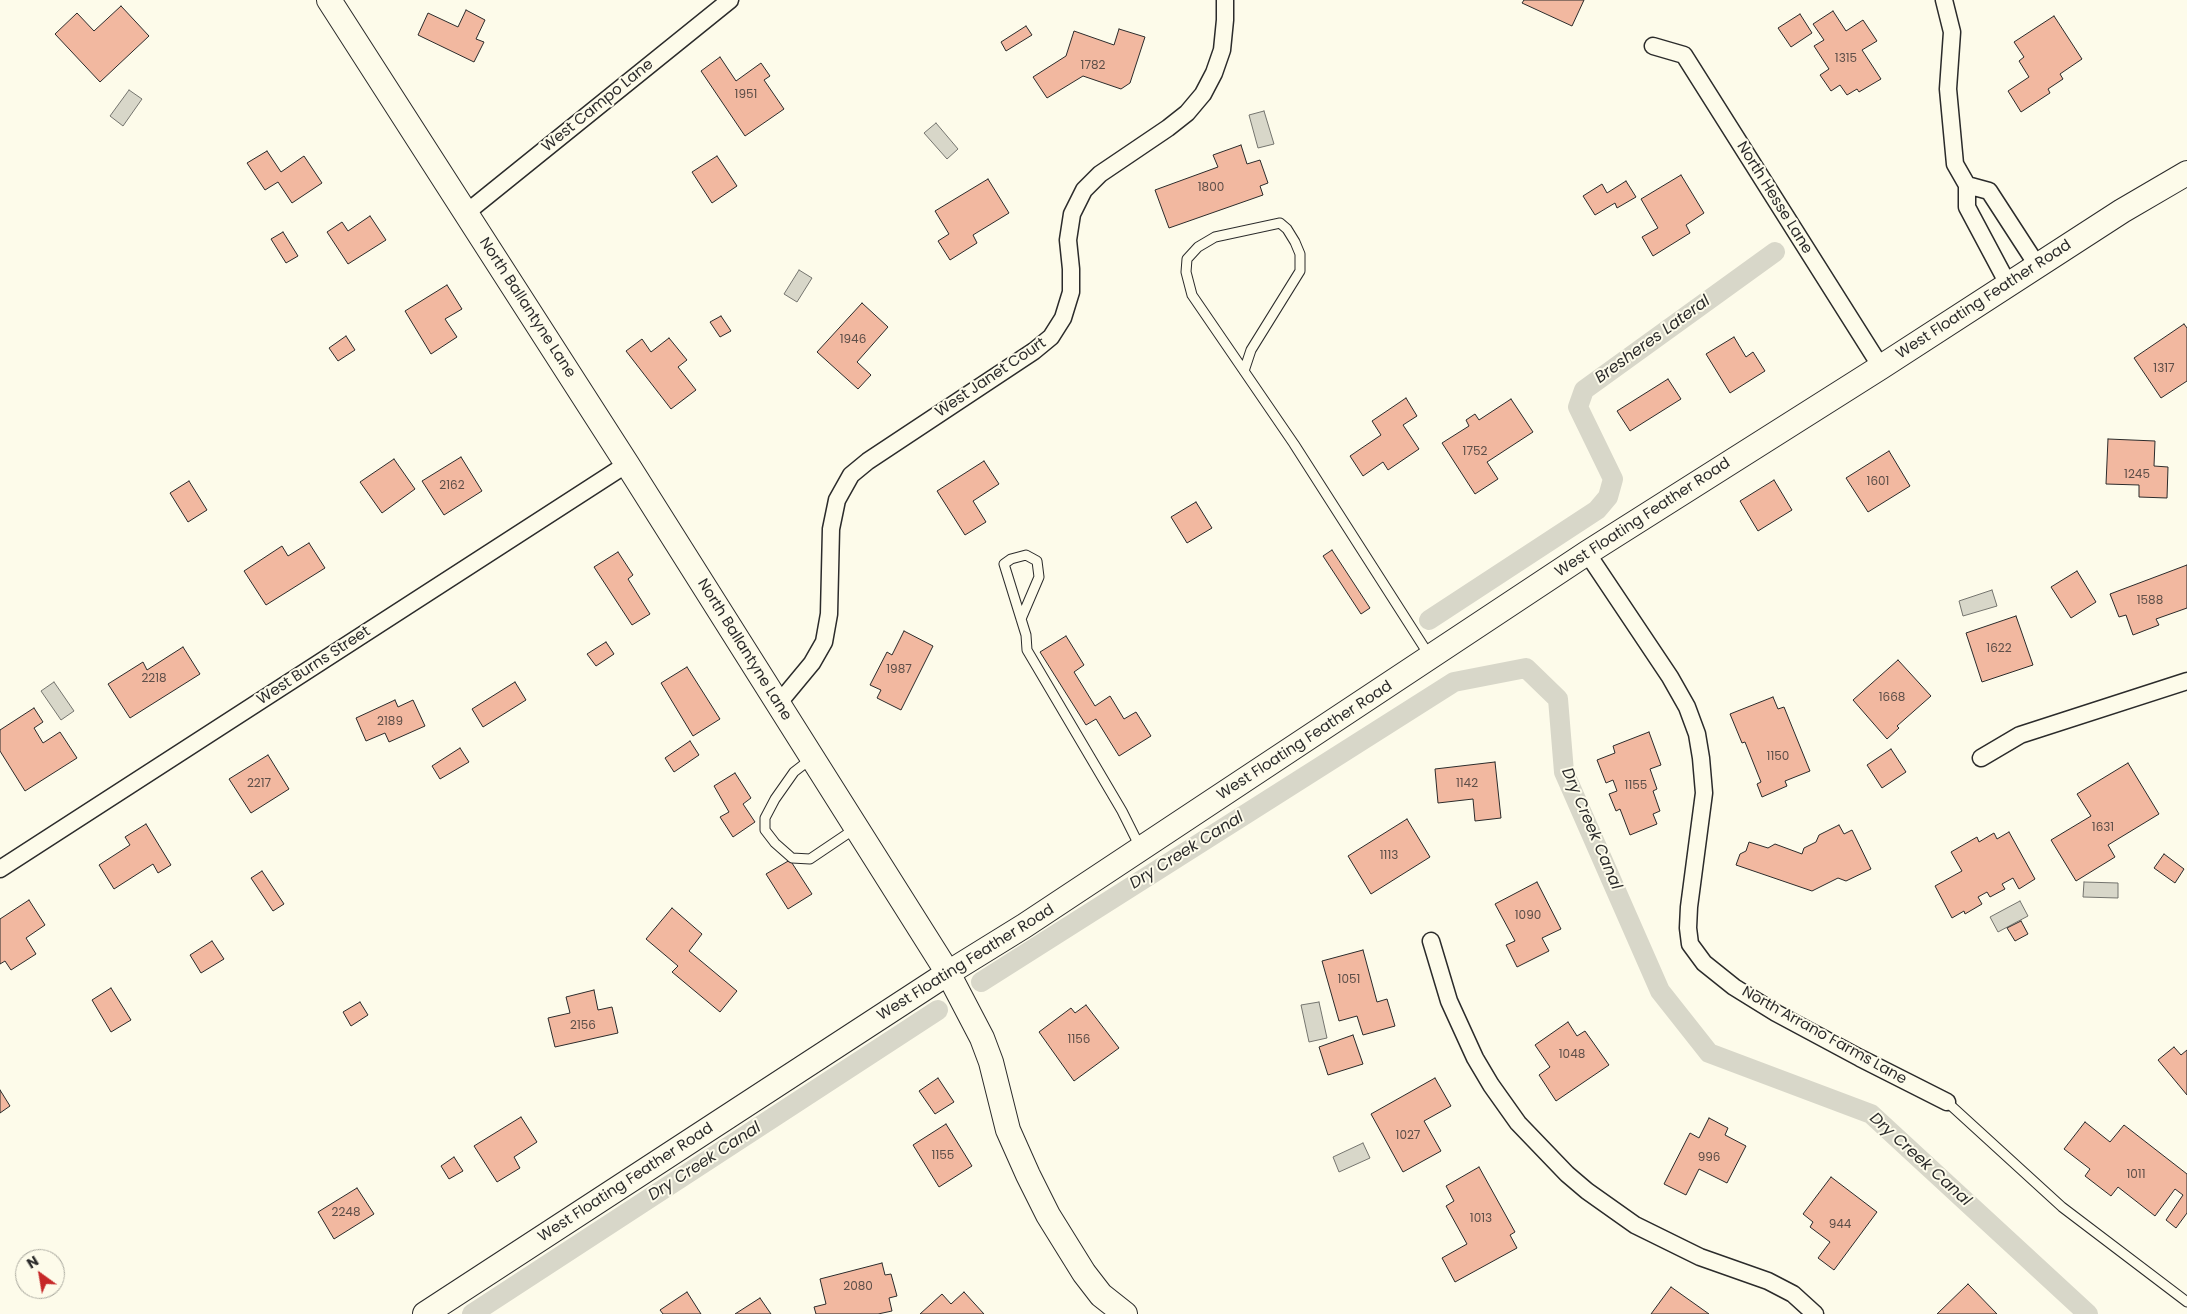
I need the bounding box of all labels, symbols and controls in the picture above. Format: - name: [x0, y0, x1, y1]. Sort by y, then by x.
- house number: 1315: [1835, 52, 1857, 66]
- street label: West Campo Lane: [539, 56, 657, 156]
- house number: 1782: [1081, 59, 1105, 73]
- house number: 1951: [735, 88, 757, 102]
- street label: North Hesse Lane: [1732, 139, 1816, 257]
- house number: 1800: [1198, 181, 1224, 195]
- street label: North Ballantyne Lane: [475, 234, 579, 382]
- street label: West Floating Feather Road: [1893, 237, 2075, 363]
- water label: Bresheres Lateral: [1592, 292, 1714, 388]
- house number: 1946: [840, 333, 866, 347]
- street label: West Janet Court: [932, 334, 1050, 422]
- house number: 1317: [2153, 362, 2175, 376]
- house number: 1752: [1463, 445, 1487, 459]
- street label: West Floating Feather Road: [1552, 455, 1734, 581]
- house number: 1245: [2124, 468, 2150, 482]
- house number: 1601: [1867, 475, 1889, 489]
- house number: 2162: [439, 479, 465, 493]
- street label: North Ballantyne Lane: [693, 576, 795, 724]
- house number: 1588: [2137, 594, 2163, 608]
- street label: West Burns Street: [254, 623, 374, 709]
- house number: 1622: [1986, 642, 2012, 656]
- house number: 1987: [886, 663, 912, 677]
- house number: 2218: [141, 672, 167, 686]
- street label: West Floating Feather Road: [1214, 678, 1396, 804]
- house number: 1668: [1879, 691, 1905, 705]
- house number: 2189: [377, 715, 403, 729]
- house number: 1150: [1767, 750, 1789, 764]
- water label: Dry Creek Canal: [1557, 765, 1625, 893]
- house number: 2217: [247, 777, 271, 791]
- house number: 1142: [1456, 777, 1478, 791]
- house number: 1155: [1625, 779, 1647, 793]
- water label: Dry Creek Canal: [1127, 808, 1247, 894]
- house number: 1631: [2092, 821, 2114, 835]
- house number: 1113: [1380, 849, 1398, 863]
- street label: West Floating Feather Road: [874, 901, 1058, 1025]
- house number: 1090: [1515, 909, 1541, 923]
- house number: 1051: [1338, 973, 1360, 987]
- street label: North Arrano Farms Lane: [1738, 983, 1910, 1089]
- house number: 2156: [570, 1019, 596, 1033]
- house number: 1156: [1068, 1033, 1090, 1047]
- house number: 1048: [1559, 1048, 1585, 1062]
- water label: Dry Creek Canal: [1865, 1109, 1975, 1211]
- water label: Dry Creek Canal: [645, 1118, 765, 1206]
- street label: West Floating Feather Road: [535, 1120, 717, 1246]
- house number: 1027: [1396, 1129, 1420, 1143]
- house number: 1155: [932, 1149, 954, 1163]
- house number: 996: [1698, 1151, 1720, 1165]
- house number: 1011: [2126, 1168, 2146, 1182]
- house number: 2248: [332, 1206, 360, 1220]
- house number: 1013: [1470, 1212, 1492, 1226]
- house number: 944: [1829, 1218, 1851, 1232]
- north arrow: [15, 1249, 65, 1299]
- text: N: [23, 1251, 42, 1273]
- house number: 2080: [843, 1280, 873, 1294]

